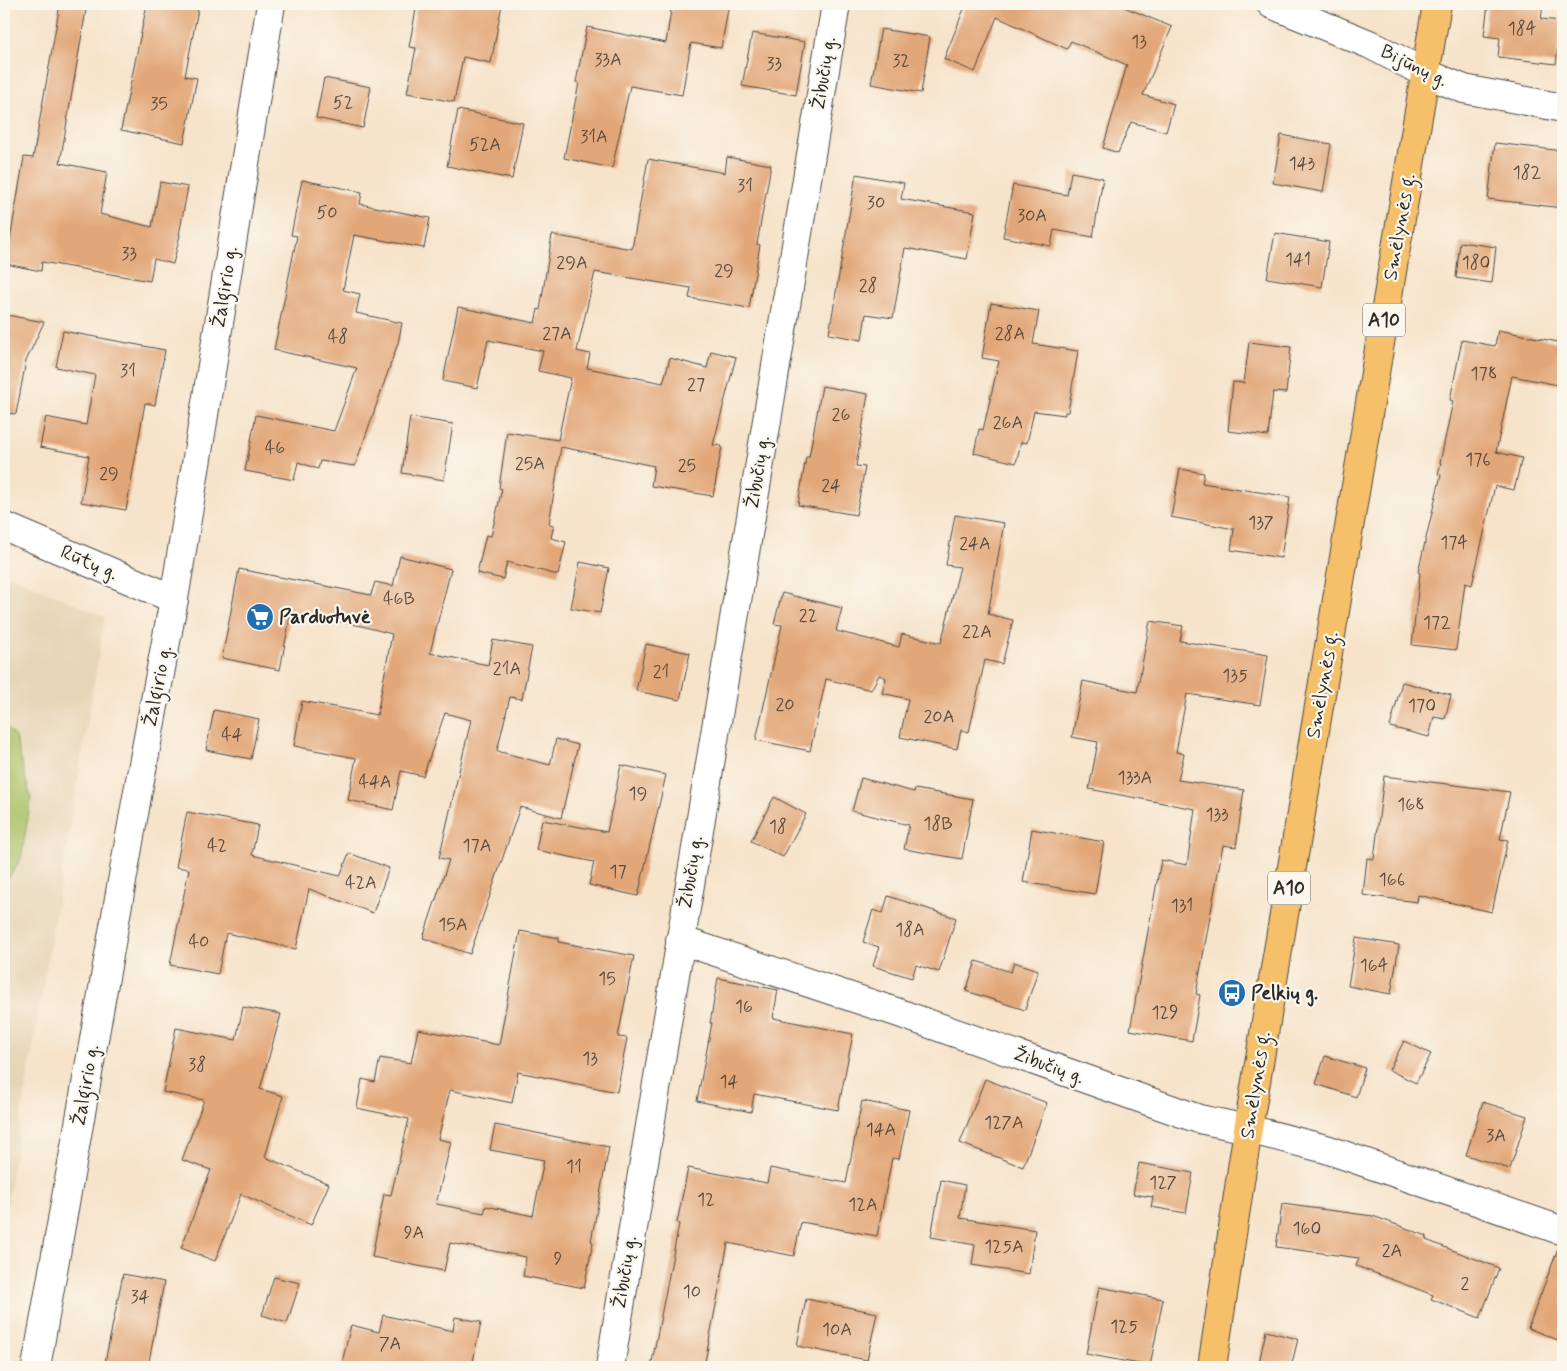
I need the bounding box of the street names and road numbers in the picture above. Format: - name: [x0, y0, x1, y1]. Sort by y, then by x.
- street label: Žibučių g.: [805, 35, 843, 111]
- street label: Bijūnų g.: [1376, 38, 1452, 94]
- street label: Smėlynės g.: [1377, 171, 1425, 283]
- street label: Žalgirio g.: [205, 244, 247, 330]
- road number: A10: [1363, 304, 1405, 336]
- street label: Žibučių g.: [739, 434, 777, 510]
- street label: Rūtų g.: [56, 539, 122, 587]
- street label: Smėlynės g.: [1300, 629, 1348, 741]
- street label: Žalgirio g.: [137, 643, 181, 729]
- street label: Žibučių g.: [672, 834, 710, 910]
- road number: A10: [1268, 871, 1310, 904]
- street label: Smėlynės g.: [1234, 1029, 1280, 1141]
- street label: Žibučių g.: [1010, 1041, 1088, 1091]
- street label: Žalgirio g.: [66, 1042, 108, 1128]
- street label: Žibučių g.: [606, 1234, 644, 1310]

